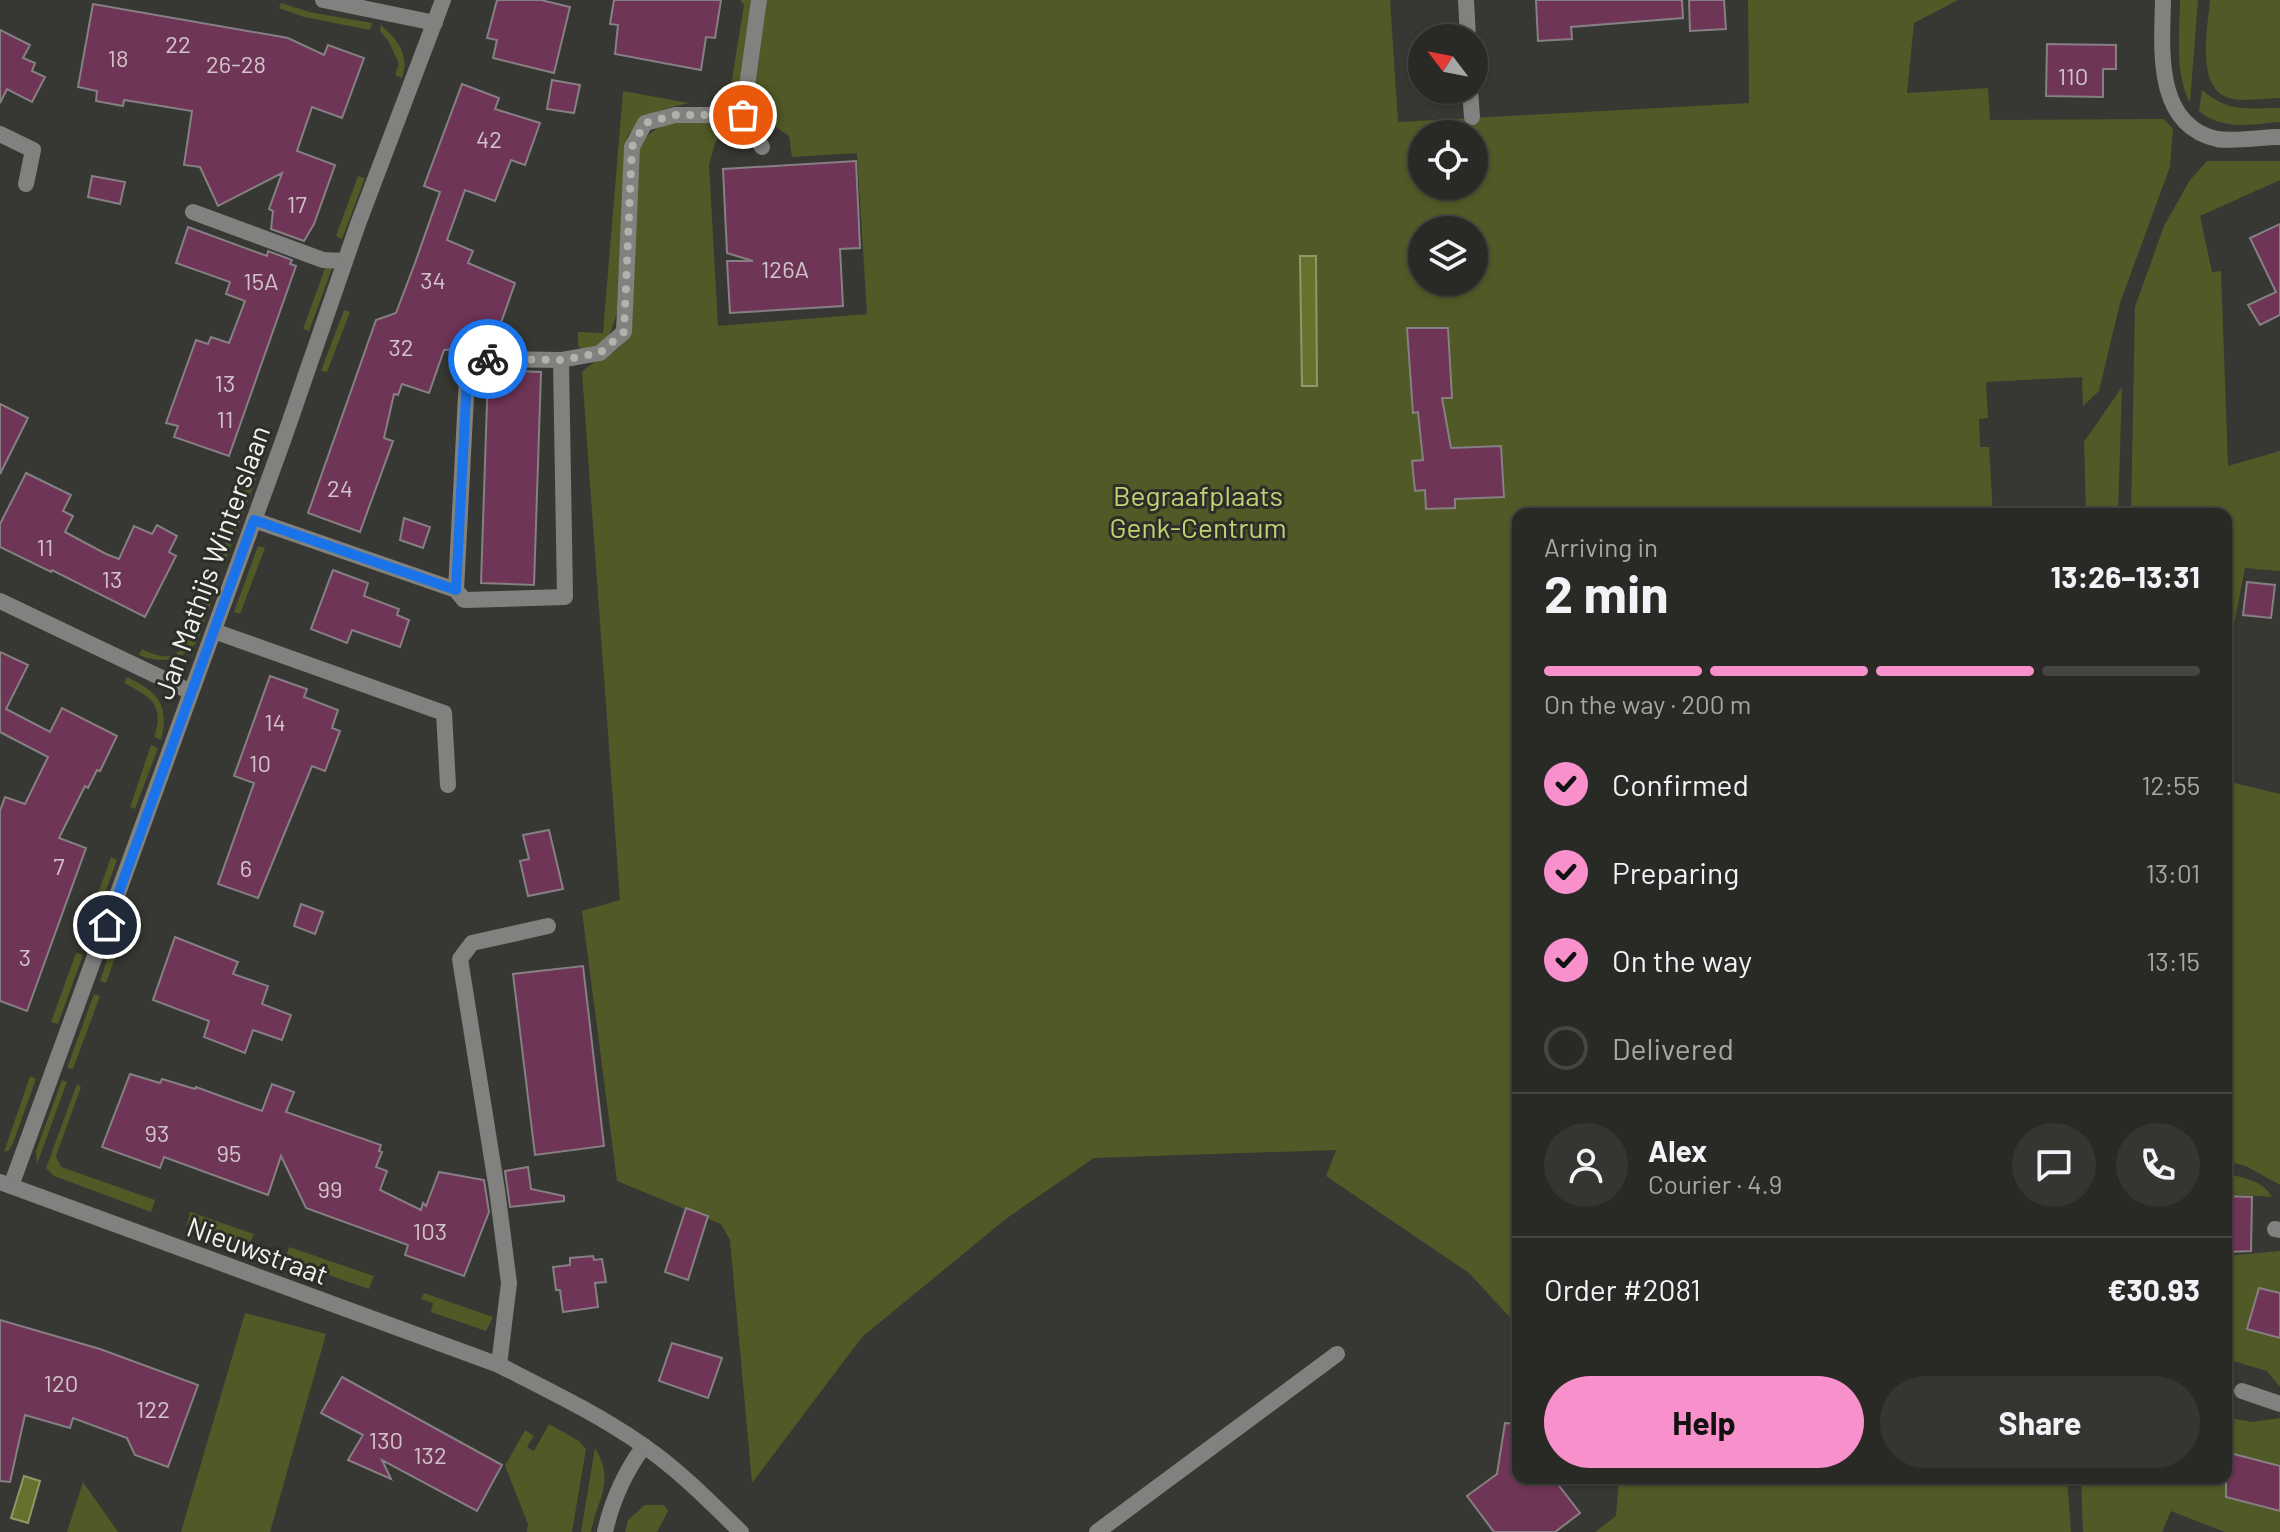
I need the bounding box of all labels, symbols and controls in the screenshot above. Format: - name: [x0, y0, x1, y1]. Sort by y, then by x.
- north arrow: [1408, 24, 1488, 104]
- map controls: [1408, 24, 1488, 296]
- house number: 22: [165, 29, 191, 58]
- house number: 18: [108, 43, 128, 72]
- house number: 26-28: [206, 49, 266, 78]
- house number: 110: [2058, 61, 2088, 90]
- pin: [709, 81, 777, 149]
- icon: bag: [721, 93, 765, 137]
- button: locate: [1408, 120, 1488, 200]
- house number: 42: [476, 124, 502, 153]
- house number: 17: [287, 189, 307, 218]
- button: layers: [1408, 216, 1488, 296]
- house number: 126A: [761, 254, 809, 283]
- house number: 34: [420, 265, 446, 294]
- house number: 15A: [243, 266, 279, 295]
- courier: [448, 319, 528, 399]
- house number: 32: [388, 332, 414, 361]
- icon: bike: [466, 337, 510, 381]
- house number: 13: [215, 368, 235, 397]
- house number: 11: [217, 404, 233, 433]
- street label: Jan Mathijs Winterslaan: [146, 420, 276, 704]
- house number: 24: [327, 473, 353, 502]
- park label: Begraafplaats Genk-Centrum: [1109, 478, 1287, 544]
- text: Arriving in: [1544, 531, 1658, 562]
- house number: 11: [37, 532, 53, 561]
- text: 13:26–13:31: [2051, 558, 2200, 594]
- text: 2 min: [1544, 561, 1669, 623]
- house number: 13: [102, 564, 122, 593]
- text: On the way · 200 m: [1544, 688, 1751, 719]
- house number: 14: [264, 707, 286, 736]
- house number: 10: [249, 748, 271, 777]
- icon: check: [1544, 762, 1588, 806]
- text: Confirmed: [1612, 766, 1749, 802]
- text: 12:55: [2141, 769, 2200, 800]
- icon: check: [1544, 850, 1588, 894]
- house number: 7: [53, 851, 65, 880]
- house number: 6: [240, 853, 252, 882]
- text: Preparing: [1612, 854, 1739, 890]
- text: 13:01: [2146, 857, 2200, 888]
- pin: [73, 891, 141, 959]
- icon: home: [85, 903, 129, 947]
- icon: check: [1544, 938, 1588, 982]
- house number: 3: [19, 942, 31, 971]
- text: On the way: [1612, 942, 1752, 978]
- text: 13:15: [2146, 945, 2200, 976]
- text: Delivered: [1612, 1030, 1734, 1066]
- house number: 93: [145, 1118, 169, 1147]
- button: person: [1544, 1123, 1628, 1207]
- button: chat: [2012, 1123, 2096, 1207]
- button: phone: [2116, 1123, 2200, 1207]
- text: Alex: [1648, 1132, 1707, 1168]
- house number: 95: [217, 1138, 241, 1167]
- text: Courier · 4.9: [1648, 1168, 1782, 1199]
- house number: 99: [317, 1174, 343, 1203]
- street label: Nieuwstraat: [183, 1209, 333, 1291]
- house number: 103: [413, 1216, 447, 1245]
- text: Order #2081: [1544, 1271, 1701, 1307]
- text: €30.93: [2107, 1271, 2200, 1307]
- house number: 120: [44, 1368, 78, 1397]
- button: Help: [1544, 1376, 1864, 1468]
- button: Share: [1880, 1376, 2200, 1468]
- house number: 122: [136, 1394, 170, 1423]
- house number: 130: [369, 1425, 403, 1454]
- house number: 132: [413, 1440, 447, 1469]

